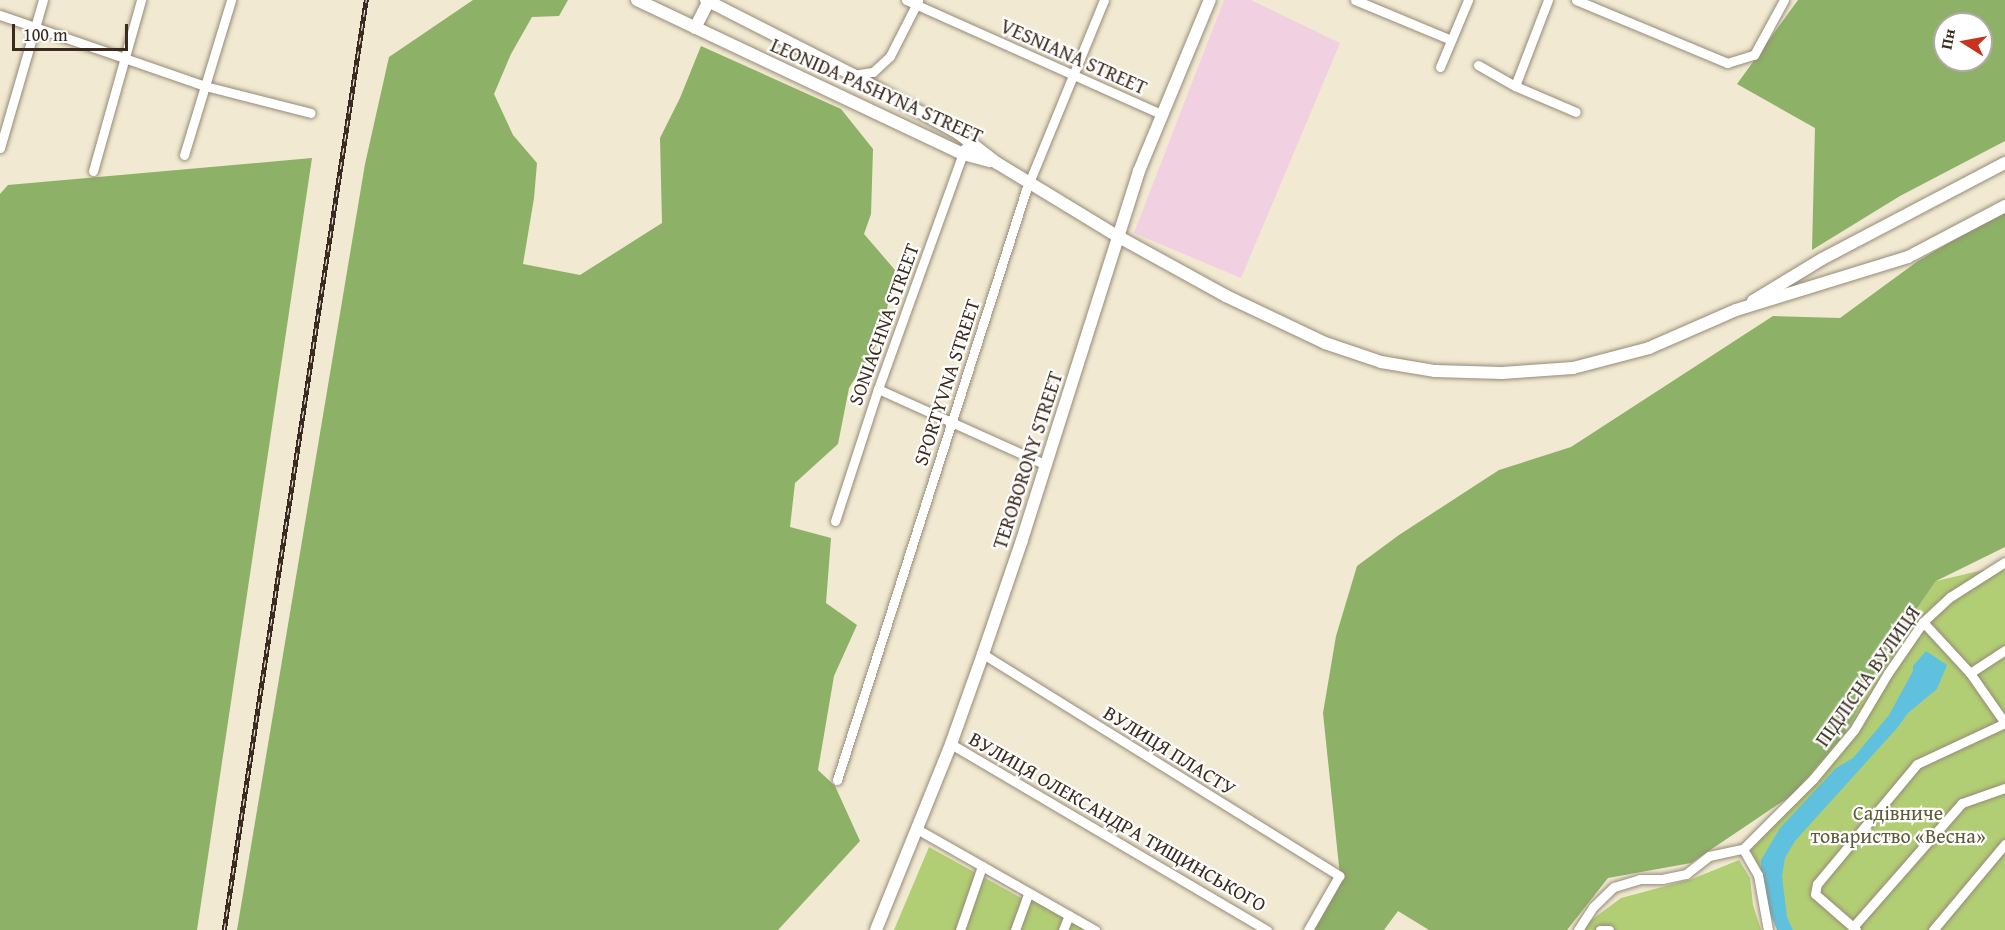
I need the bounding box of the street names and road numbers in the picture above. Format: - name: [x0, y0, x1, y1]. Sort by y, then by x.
- street label: VESNIANA STREET: [997, 13, 1151, 99]
- street label: LEONIDA PASHYNA STREET: [767, 32, 987, 148]
- street label: SONIACHNA STREET: [843, 240, 923, 408]
- street label: SPORTYVNA STREET: [908, 296, 984, 468]
- street label: TEROBORONY STREET: [987, 368, 1067, 552]
- street label: ПІДЛІСНА ВУЛИЦЯ: [1810, 601, 1924, 751]
- street label: ВУЛИЦЯ ПЛАСТУ: [1100, 700, 1240, 800]
- street label: ВУЛИЦЯ ОЛЕКСАНДРА ТИЩИНСЬКОГО: [965, 726, 1271, 916]

